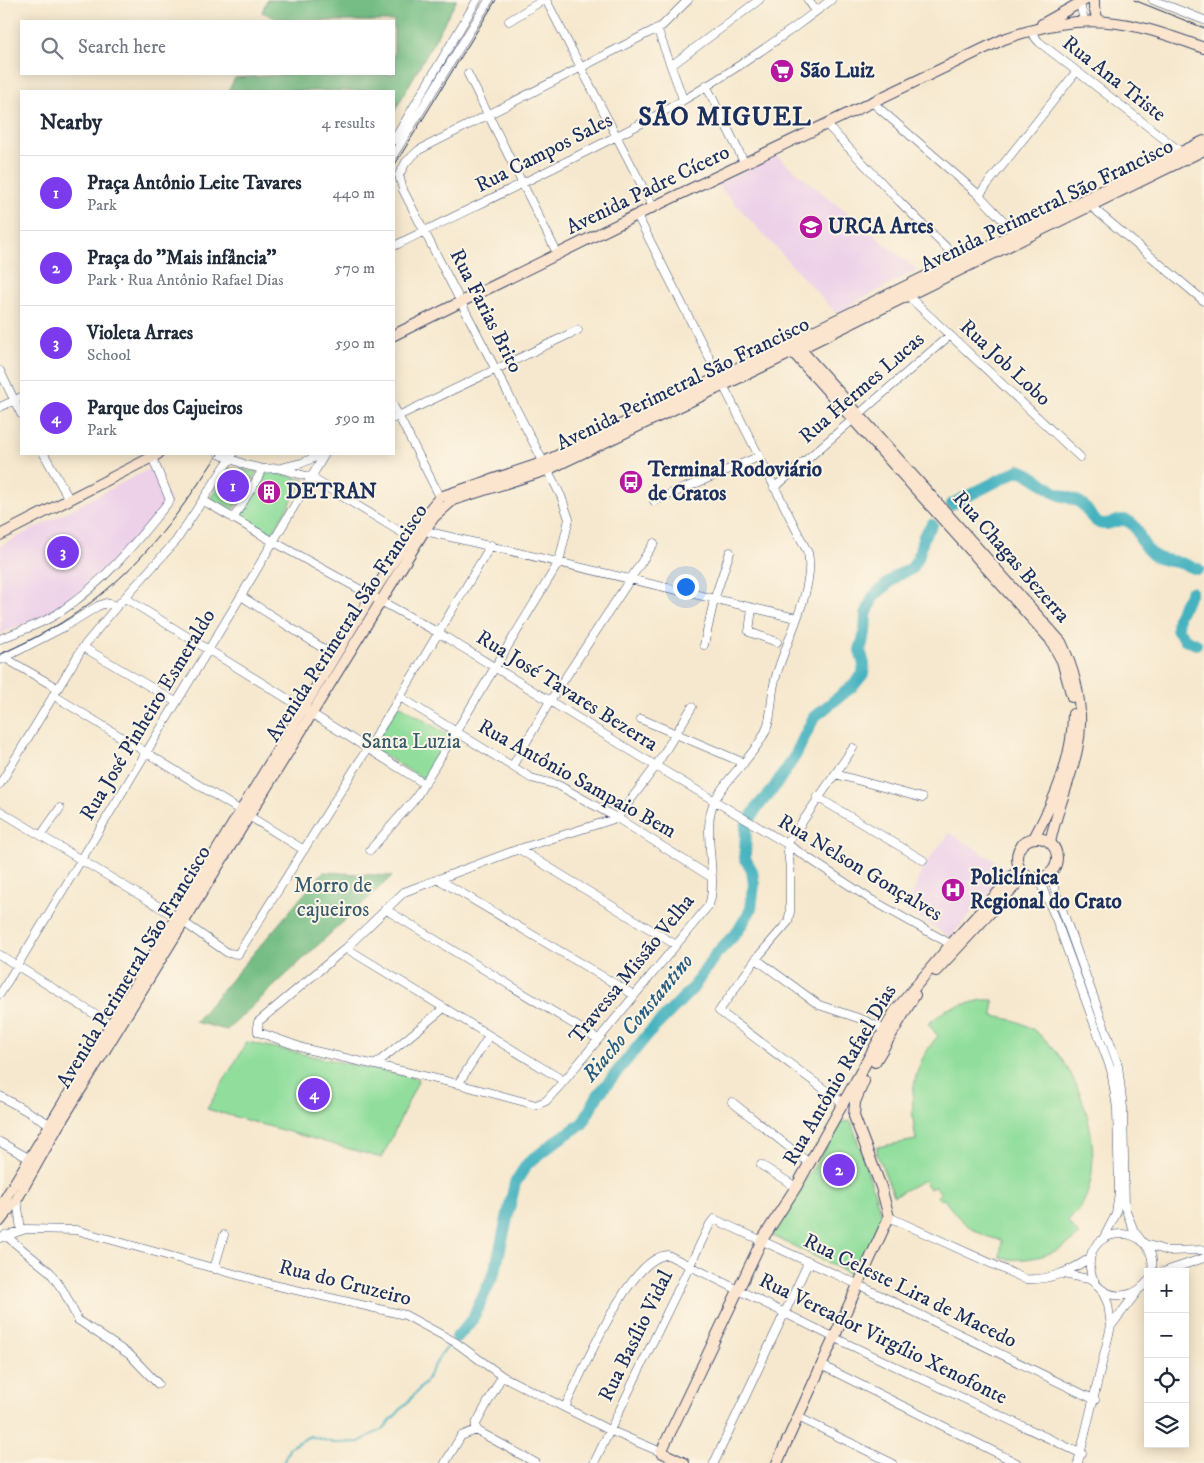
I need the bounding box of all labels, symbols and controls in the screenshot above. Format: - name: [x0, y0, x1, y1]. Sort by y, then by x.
- search box: [20, 20, 395, 75]
- street label: Rua Ana Triste: [1057, 30, 1171, 128]
- icon: search: [38, 34, 66, 62]
- text: Search here: [78, 36, 166, 59]
- supermarket icon: São Luiz: [769, 58, 795, 84]
- place label: São Luiz: [800, 58, 875, 84]
- district label: SÃO MIGUEL: [638, 100, 812, 134]
- street label: Rua Campos Sales: [471, 107, 617, 199]
- text: Nearby: [40, 110, 102, 136]
- text: 4 results: [322, 113, 375, 133]
- street label: Avenida Perimetral São Francisco: [916, 133, 1178, 279]
- street label: Avenida Padre Cícero: [562, 139, 734, 241]
- text: Praça Antônio Leite Tavares: [87, 172, 302, 195]
- text: 1: [53, 183, 59, 203]
- text: 440 m: [333, 183, 375, 203]
- text: Park: [87, 195, 117, 215]
- school or university icon: URCA Artes: [798, 214, 824, 240]
- place label: URCA Artes: [828, 214, 934, 240]
- street label: Rua Farias Brito: [444, 245, 528, 377]
- text: Praça do ''Mais infância'': [87, 247, 276, 270]
- text: 2: [52, 258, 60, 278]
- text: 570 m: [335, 258, 375, 278]
- text: Park · Rua Antônio Rafael Dias: [87, 270, 284, 290]
- street label: Avenida Perimetral São Francisco: [552, 311, 814, 457]
- street label: Rua Job Lobo: [954, 314, 1056, 412]
- text: Violeta Arraes: [87, 322, 193, 345]
- street label: Rua Hermes Lucas: [794, 327, 930, 449]
- text: 3: [53, 333, 59, 353]
- text: 590 m: [335, 333, 375, 353]
- text: School: [87, 345, 131, 365]
- text: Parque dos Cajueiros: [87, 397, 243, 420]
- text: 4: [51, 408, 61, 428]
- text: 590 m: [335, 408, 375, 428]
- text: Park: [87, 420, 117, 440]
- place label: Terminal Rodoviário de Cratos: [647, 457, 822, 507]
- pin: 1: [217, 467, 249, 505]
- bus stop icon: Terminal Rodoviário de Cratos: [618, 469, 644, 495]
- building icon: DETRAN: [256, 479, 282, 505]
- place label: DETRAN: [286, 479, 377, 505]
- street label: Rua Chagas Bezerra: [947, 486, 1075, 628]
- street label: Avenida Perimetral São Francisco: [260, 499, 434, 747]
- pin: 3: [47, 533, 79, 571]
- your location: [673, 574, 699, 600]
- street label: Rua José Pinheiro Esmeraldo: [75, 605, 221, 825]
- street label: Rua José Tavares Bezerra: [471, 625, 663, 758]
- street label: Rua Antônio Sampaio Bem: [473, 714, 681, 844]
- park label: Santa Luzia: [361, 729, 461, 755]
- street label: Rua Nelson Gonçalves: [773, 809, 947, 927]
- street label: Avenida Perimetral São Francisco: [51, 841, 217, 1093]
- place label: Policlínica Regional do Crato: [970, 865, 1122, 915]
- park label: Morro de cajueiros: [294, 873, 373, 923]
- hospital icon: Policlínica Regional do Crato: [940, 877, 966, 903]
- street label: Travessa Missão Velha: [564, 889, 700, 1049]
- water label: Riacho Constantino: [576, 948, 699, 1088]
- street label: Rua Antônio Rafael Dias: [778, 980, 902, 1170]
- pin: 4: [298, 1075, 330, 1113]
- pin: 2: [823, 1151, 855, 1189]
- street label: Rua Celeste Lira de Macedo: [799, 1228, 1021, 1354]
- street label: Rua do Cruzeiro: [276, 1254, 414, 1312]
- street label: Rua Basílio Vidal: [593, 1265, 679, 1406]
- street label: Rua Vereador Virgílio Xenofonte: [755, 1267, 1012, 1411]
- map controls: [1144, 1268, 1189, 1448]
- button: +: [1144, 1268, 1189, 1313]
- button: −: [1144, 1313, 1189, 1358]
- button: locate: [1144, 1358, 1189, 1403]
- button: layers: [1144, 1403, 1189, 1448]

